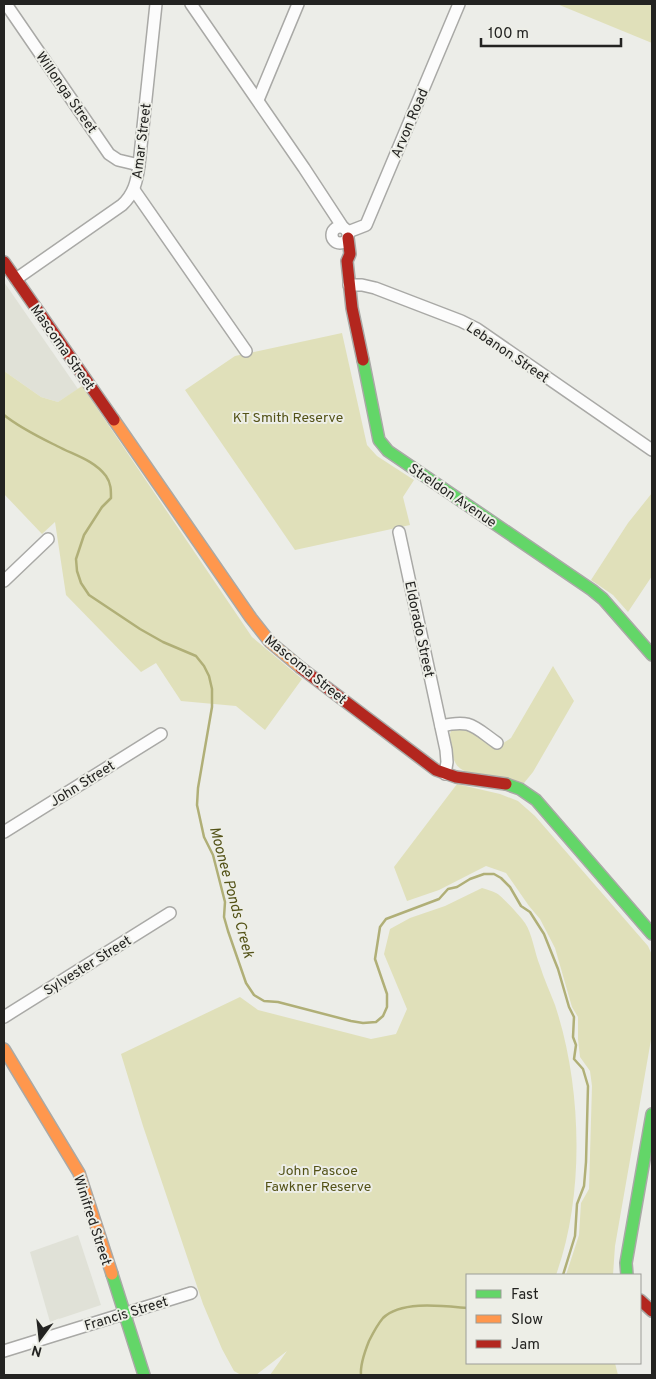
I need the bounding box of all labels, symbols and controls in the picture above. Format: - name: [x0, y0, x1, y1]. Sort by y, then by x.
- scale bar: [481, 15, 621, 47]
- text: 100 m: [488, 25, 529, 44]
- street label: Willonga Street: [31, 49, 100, 137]
- street label: Arvon Road: [388, 86, 433, 161]
- street label: Amar Street: [129, 102, 156, 180]
- street label: Mascoma Street: [26, 302, 98, 394]
- street label: Lebanon Street: [462, 319, 552, 387]
- park label: KT Smith Reserve: [233, 410, 343, 427]
- street label: Streldon Avenue: [405, 461, 499, 532]
- street label: Eldorado Street: [400, 580, 437, 679]
- street label: Mascoma Street: [261, 632, 349, 708]
- street label: John Street: [47, 758, 118, 811]
- water label: Moonee Ponds Creek: [204, 825, 257, 961]
- street label: Sylvester Street: [41, 933, 135, 1000]
- park label: John Pascoe Fawkner Reserve: [265, 1163, 371, 1196]
- street label: Winifred Street: [69, 1173, 114, 1268]
- legend: [466, 1274, 641, 1364]
- text: Fast: [511, 1286, 539, 1305]
- street label: Francis Street: [83, 1294, 170, 1335]
- text: Slow: [511, 1311, 543, 1330]
- north arrow: [15, 1314, 65, 1364]
- text: Jam: [511, 1336, 540, 1355]
- text: N: [30, 1341, 44, 1360]

